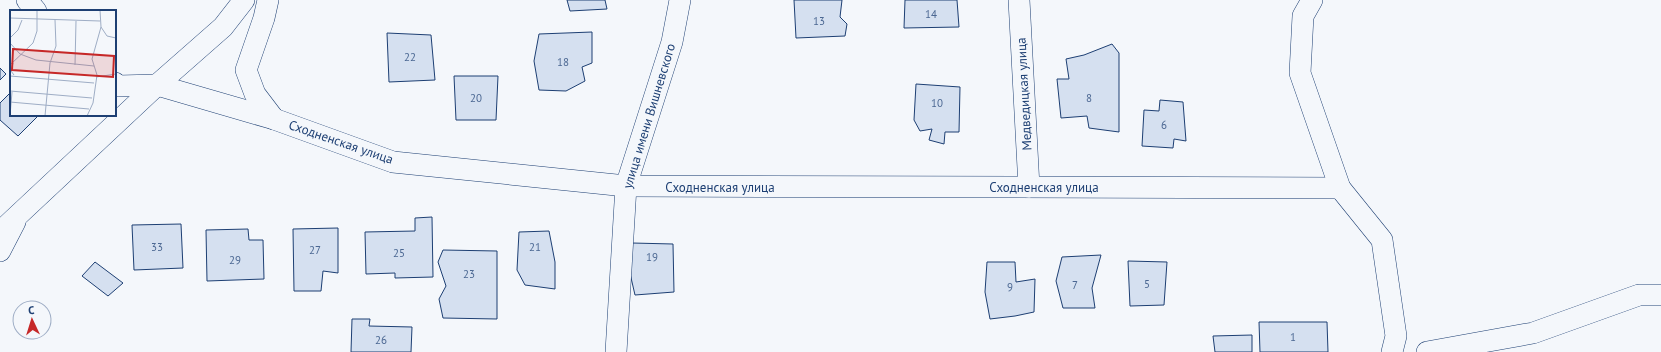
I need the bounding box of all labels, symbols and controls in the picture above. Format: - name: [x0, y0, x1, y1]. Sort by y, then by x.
- house number: 14: [925, 7, 937, 21]
- inset map: [10, 10, 116, 116]
- house number: 13: [813, 14, 825, 28]
- street label: Медведицкая улица: [1013, 37, 1035, 151]
- street label: улица имени Вишневского: [619, 41, 679, 191]
- house number: 22: [404, 50, 416, 64]
- house number: 18: [557, 55, 569, 69]
- house number: 20: [470, 91, 482, 105]
- house number: 8: [1086, 91, 1092, 105]
- house number: 10: [931, 96, 943, 110]
- street label: Сходненская улица: [287, 116, 395, 168]
- house number: 6: [1161, 118, 1167, 132]
- street label: Сходненская улица: [665, 179, 775, 196]
- street label: Сходненская улица: [989, 179, 1099, 196]
- house number: 33: [151, 240, 163, 254]
- house number: 21: [529, 240, 541, 254]
- house number: 27: [309, 243, 321, 257]
- house number: 25: [393, 246, 405, 260]
- house number: 19: [646, 250, 658, 264]
- house number: 29: [229, 253, 241, 267]
- house number: 23: [463, 267, 475, 281]
- house number: 5: [1144, 277, 1150, 291]
- house number: 7: [1072, 278, 1078, 292]
- house number: 9: [1007, 280, 1013, 294]
- north arrow: [12, 300, 52, 340]
- text: С: [28, 303, 35, 317]
- house number: 1: [1290, 330, 1296, 344]
- house number: 26: [375, 333, 387, 347]

